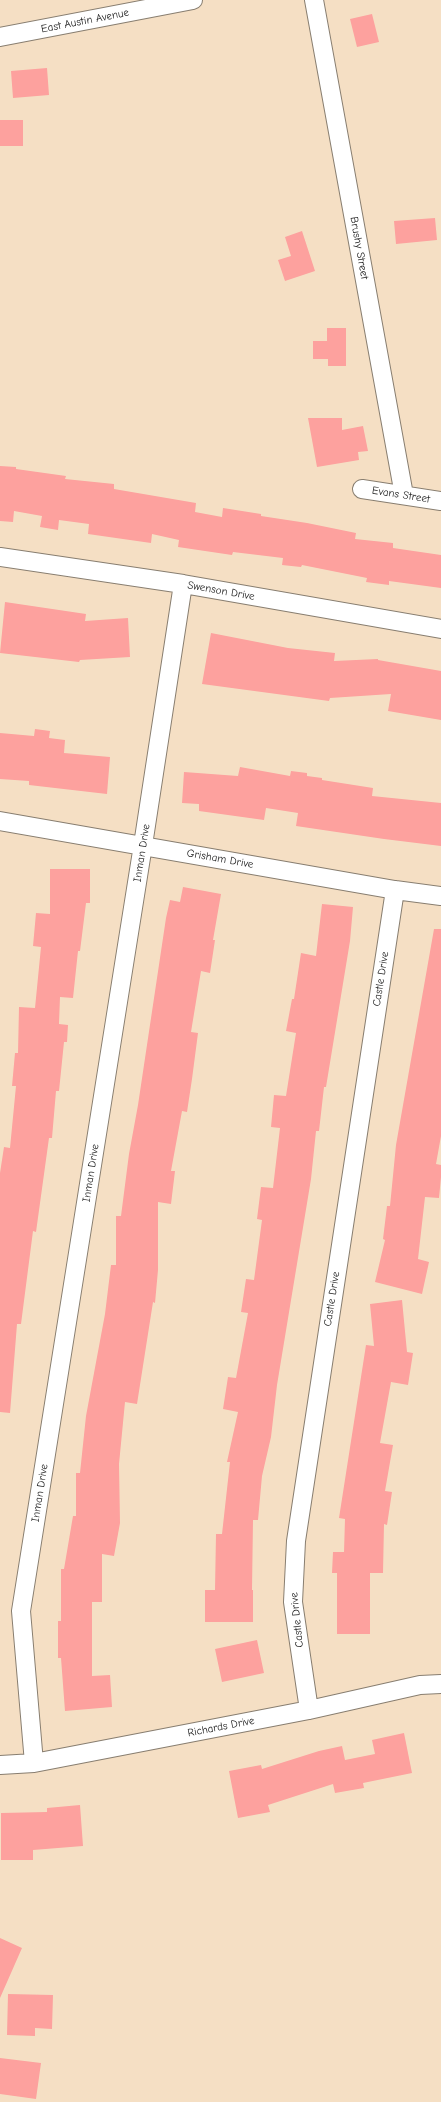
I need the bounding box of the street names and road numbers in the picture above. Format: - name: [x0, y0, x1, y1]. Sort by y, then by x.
- street label: East Austin Avenue: [40, 6, 130, 36]
- street label: Brushy Street: [347, 216, 371, 280]
- street label: Evans Street: [371, 484, 431, 506]
- street label: Swenson Drive: [186, 579, 256, 603]
- street label: Inman Drive: [131, 823, 153, 883]
- street label: Grisham Drive: [186, 847, 254, 871]
- street label: Castle Drive: [370, 951, 392, 1007]
- street label: Inman Drive: [80, 1143, 102, 1203]
- street label: Castle Drive: [321, 1271, 343, 1327]
- street label: Inman Drive: [29, 1463, 51, 1523]
- street label: Castle Drive: [288, 1592, 306, 1648]
- street label: Richards Drive: [187, 1714, 255, 1740]

